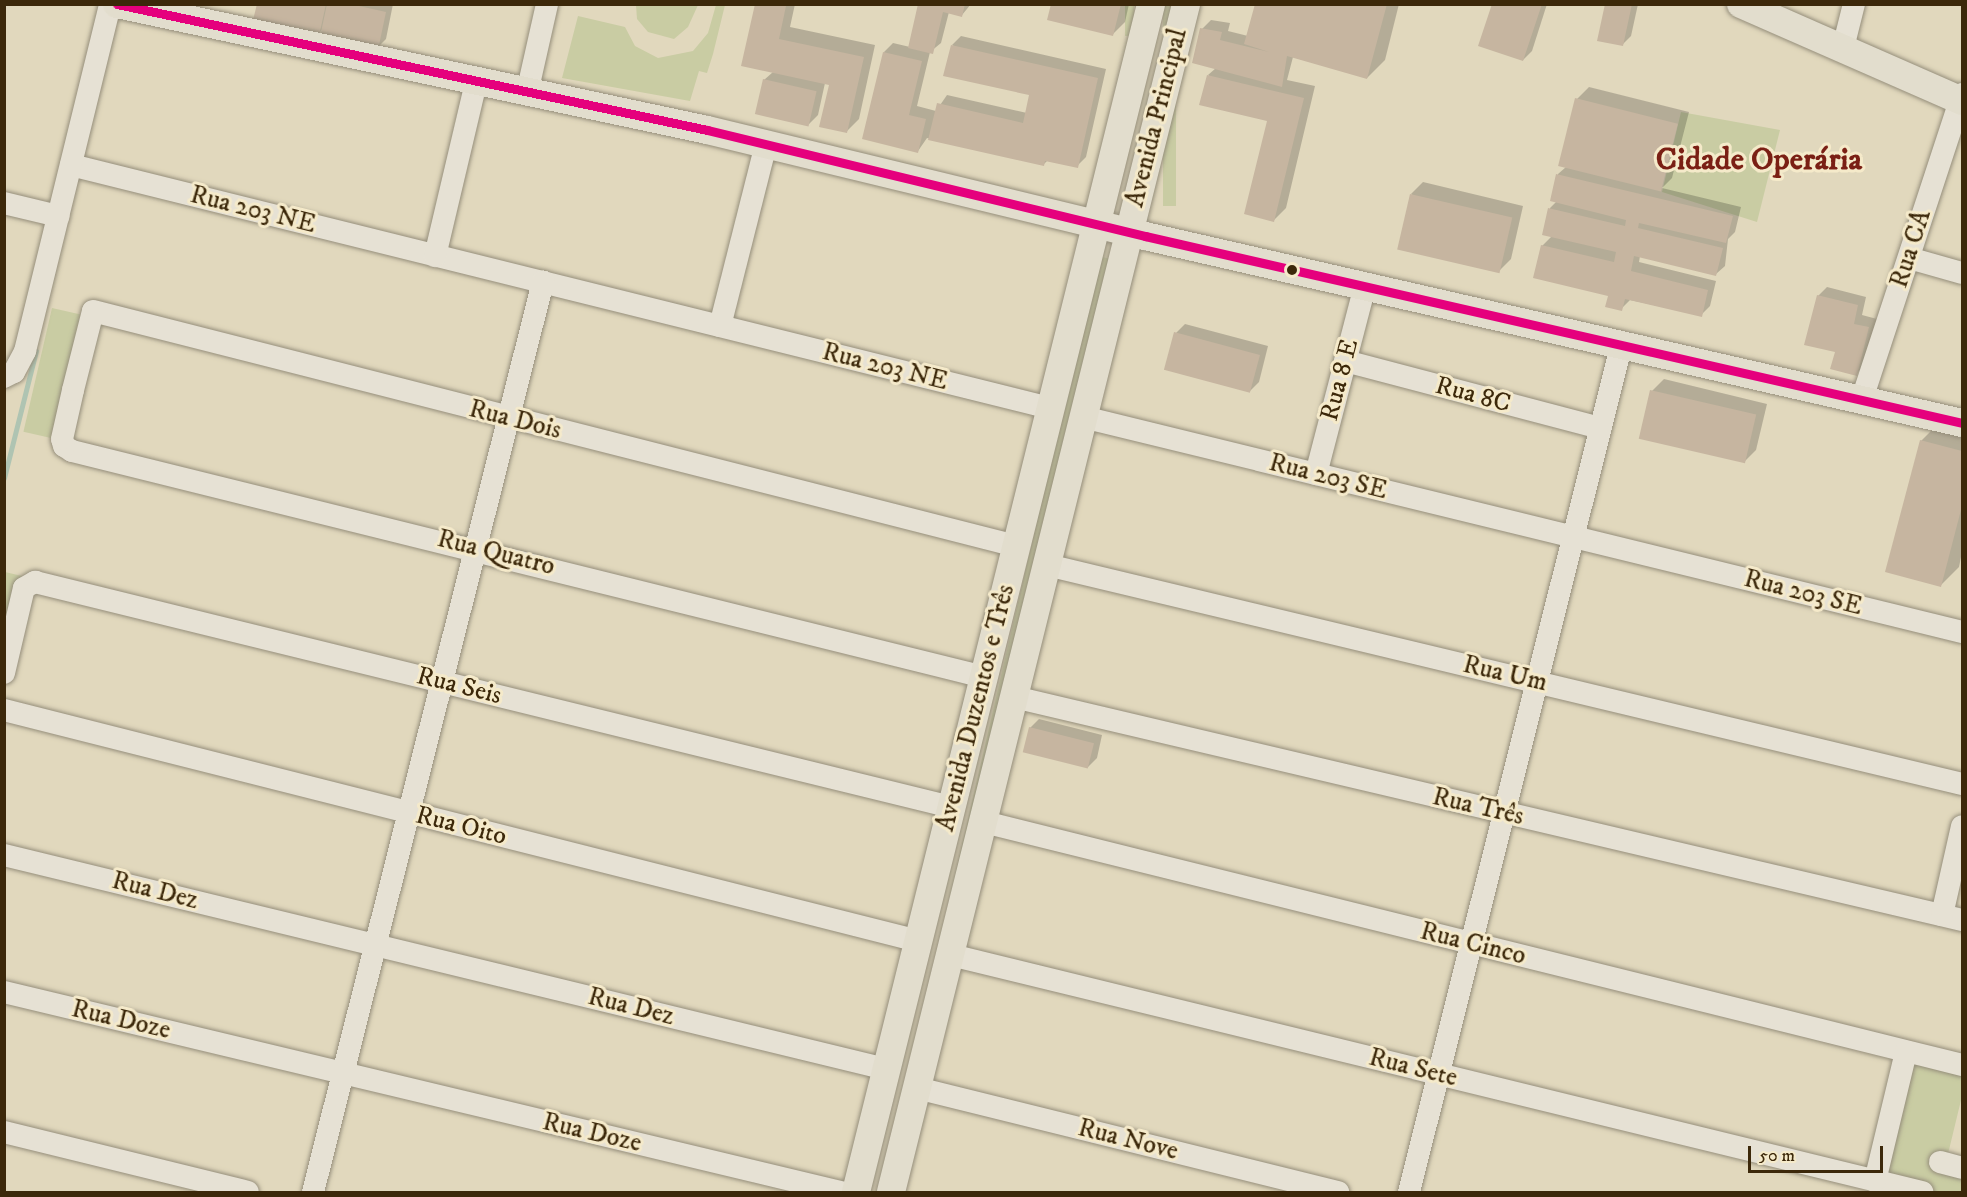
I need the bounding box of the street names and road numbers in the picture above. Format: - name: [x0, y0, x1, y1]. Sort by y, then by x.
- street label: Avenida Principal: [1120, 26, 1194, 210]
- street label: Rua 203 NE: [187, 179, 319, 241]
- street label: Rua CA: [1884, 206, 1938, 292]
- street label: Rua 203 NE: [819, 336, 951, 398]
- street label: Rua 8 E: [1314, 336, 1366, 424]
- street label: Rua 8C: [1432, 370, 1514, 420]
- street label: Rua Dois: [466, 394, 564, 446]
- street label: Rua 203 SE: [1266, 447, 1390, 507]
- street label: Rua Quatro: [434, 523, 558, 583]
- street label: Rua 203 SE: [1741, 563, 1865, 623]
- street label: Avenida Duzentos e Três: [930, 581, 1022, 835]
- street label: Rua Um: [1460, 649, 1550, 699]
- street label: Rua Seis: [413, 660, 505, 712]
- street label: Rua Três: [1429, 781, 1527, 833]
- street label: Rua Oito: [412, 800, 510, 852]
- street label: Rua Dez: [109, 865, 201, 917]
- street label: Rua Cinco: [1417, 916, 1529, 972]
- street label: Rua Dez: [585, 981, 677, 1033]
- street label: Rua Doze: [69, 993, 173, 1047]
- street label: Rua Sete: [1366, 1042, 1460, 1094]
- street label: Rua Doze: [540, 1106, 644, 1160]
- street label: Rua Nove: [1075, 1113, 1181, 1167]

